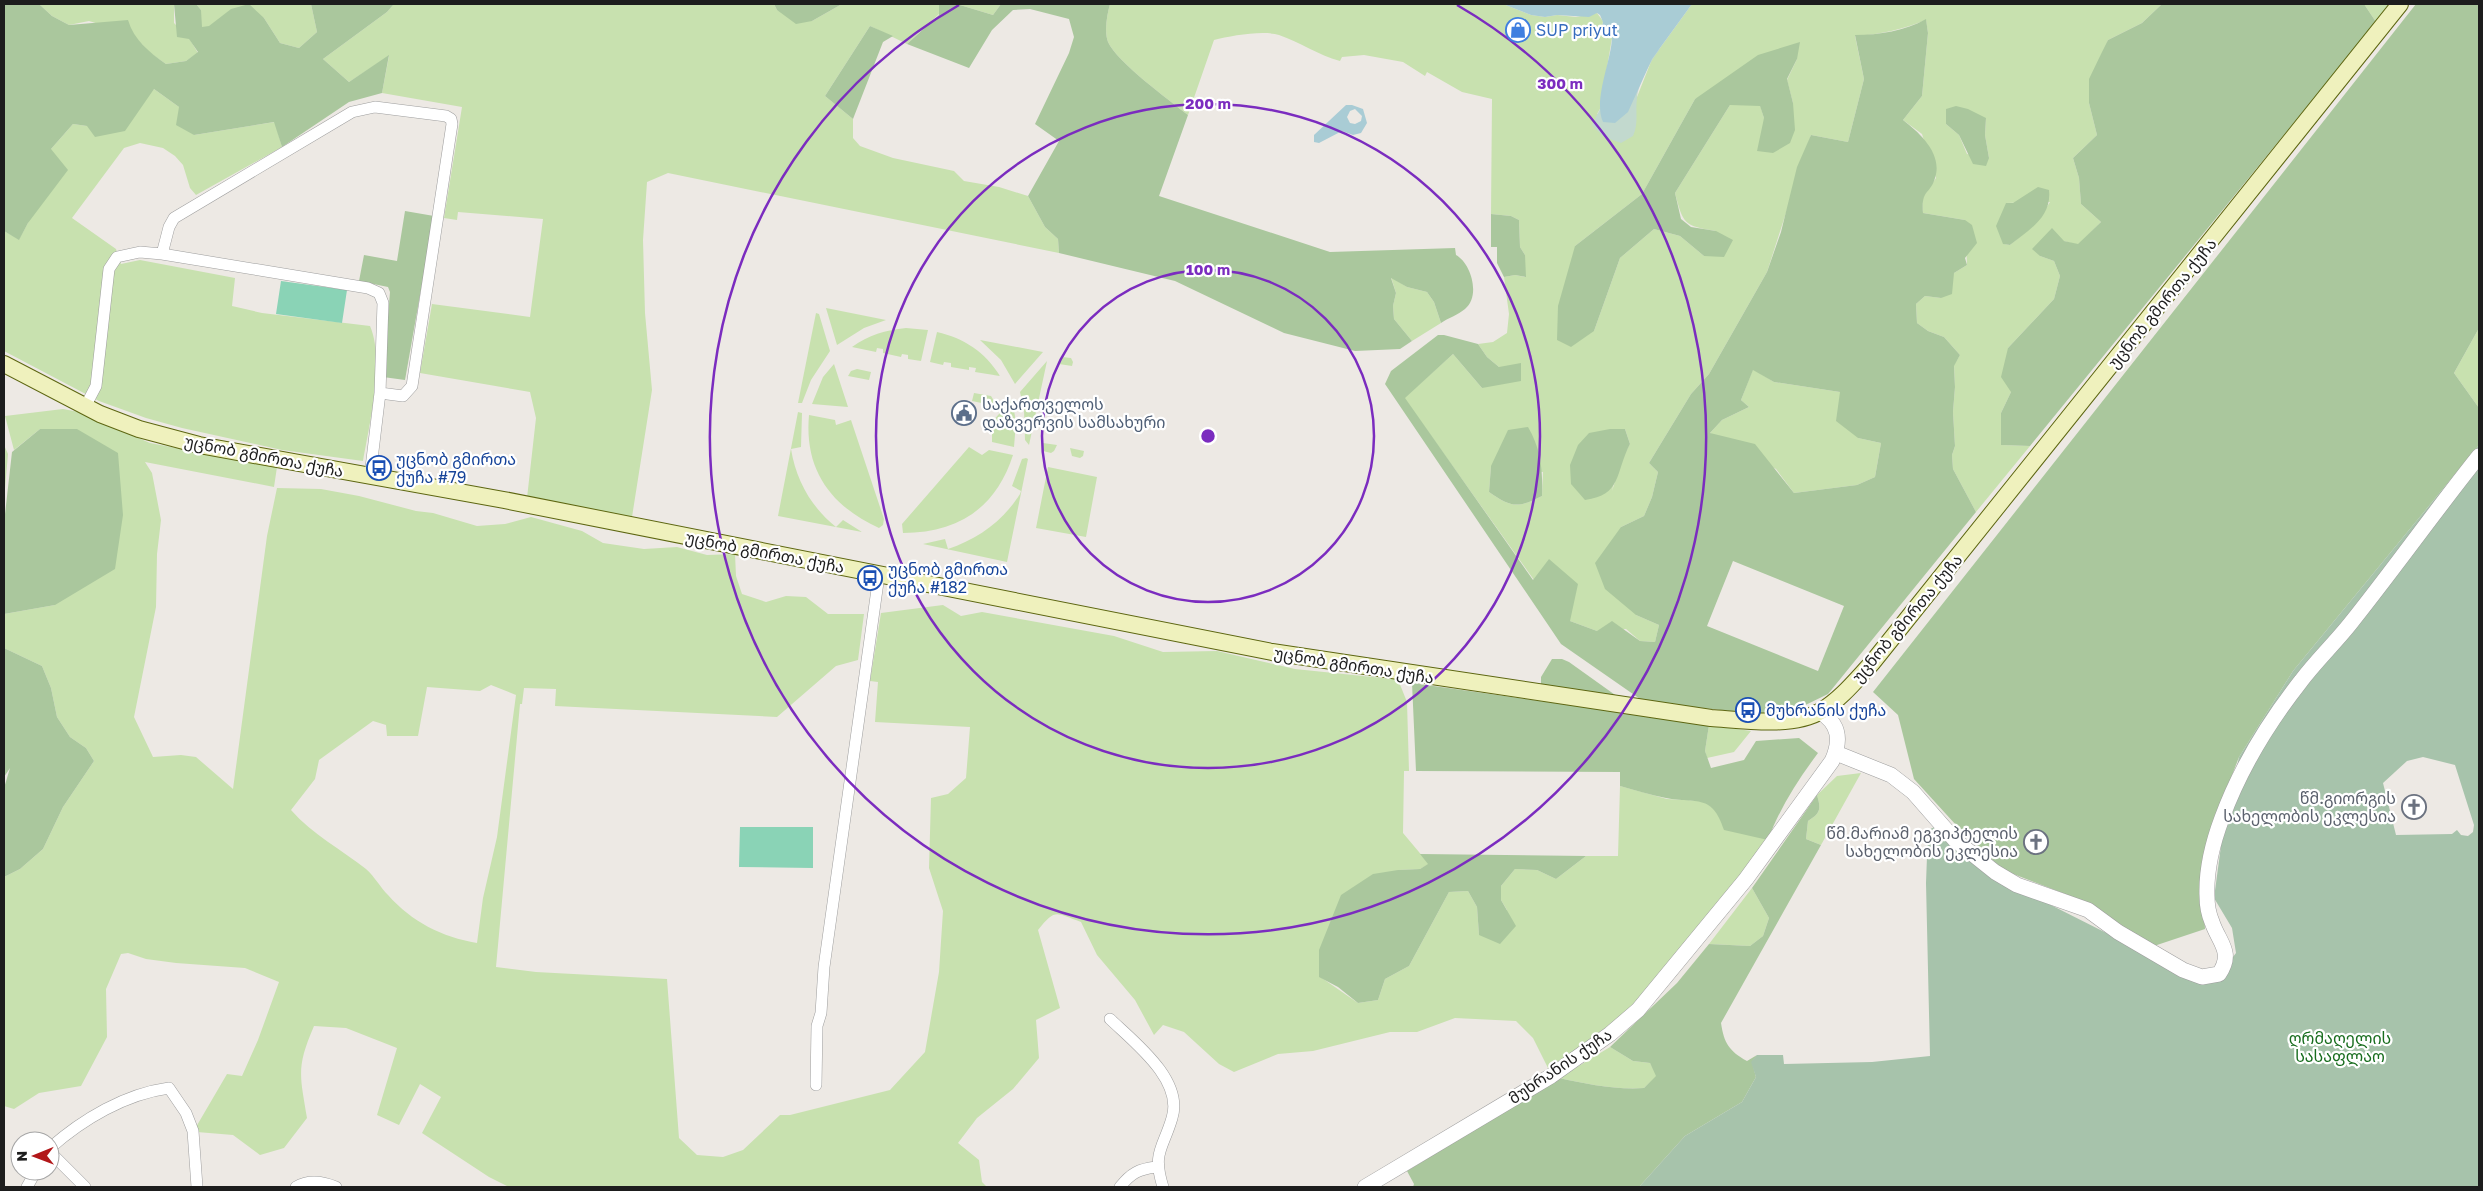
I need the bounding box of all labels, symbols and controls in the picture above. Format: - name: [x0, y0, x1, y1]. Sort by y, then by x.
- shop icon: SUP priyut: [1505, 17, 1531, 43]
- place label: SUP priyut: [1536, 20, 1618, 40]
- text: 300 m: [1537, 74, 1583, 92]
- text: 200 m: [1185, 94, 1231, 112]
- street label: უცნობ გმირთა ქუჩა: [2103, 234, 2221, 372]
- text: 100 m: [1186, 260, 1230, 278]
- place label: საქართველოს დაზვერვის სამსახური: [982, 394, 1166, 433]
- public building icon: საქართველოს დაზვერვის სამსახური: [951, 400, 977, 426]
- centre of rings: [1199, 427, 1217, 445]
- street label: უცნობ გმირთა ქუჩა: [183, 431, 345, 481]
- place label: უცნობ გმირთა ქუჩა #79: [396, 449, 516, 487]
- bus stop icon: უცნობ გმირთა ქუჩა #79: [366, 455, 392, 481]
- street label: უცნობ გმირთა ქუჩა: [684, 527, 846, 577]
- street label: უცნობ გმირთა ქუჩა: [1847, 550, 1967, 686]
- place label: უცნობ გმირთა ქუჩა #182: [888, 559, 1008, 597]
- bus stop icon: უცნობ გმირთა ქუჩა #182: [857, 565, 883, 591]
- street label: უცნობ გმირთა ქუჩა: [1273, 642, 1435, 688]
- bus stop icon: მუხრანის ქუჩა: [1735, 697, 1761, 723]
- place label: მუხრანის ქუჩა: [1766, 700, 1886, 720]
- place label: წმ.გიორგის სახელობის ეკლესია: [2223, 788, 2396, 827]
- church icon: წმ.გიორგის სახელობის ეკლესია: [2401, 794, 2427, 820]
- place label: წმ.მარიამ ეგვიპტელის სახელობის ეკლესია: [1826, 823, 2018, 862]
- church icon: წმ.მარიამ ეგვიპტელის სახელობის ეკლესია: [2023, 829, 2049, 855]
- street label: მუხრანის ქუჩა: [1504, 1024, 1616, 1108]
- park label: ღრმაღელის სასაფლაო: [2289, 1028, 2391, 1067]
- north arrow: [10, 1131, 60, 1181]
- text: N: [13, 1151, 30, 1162]

